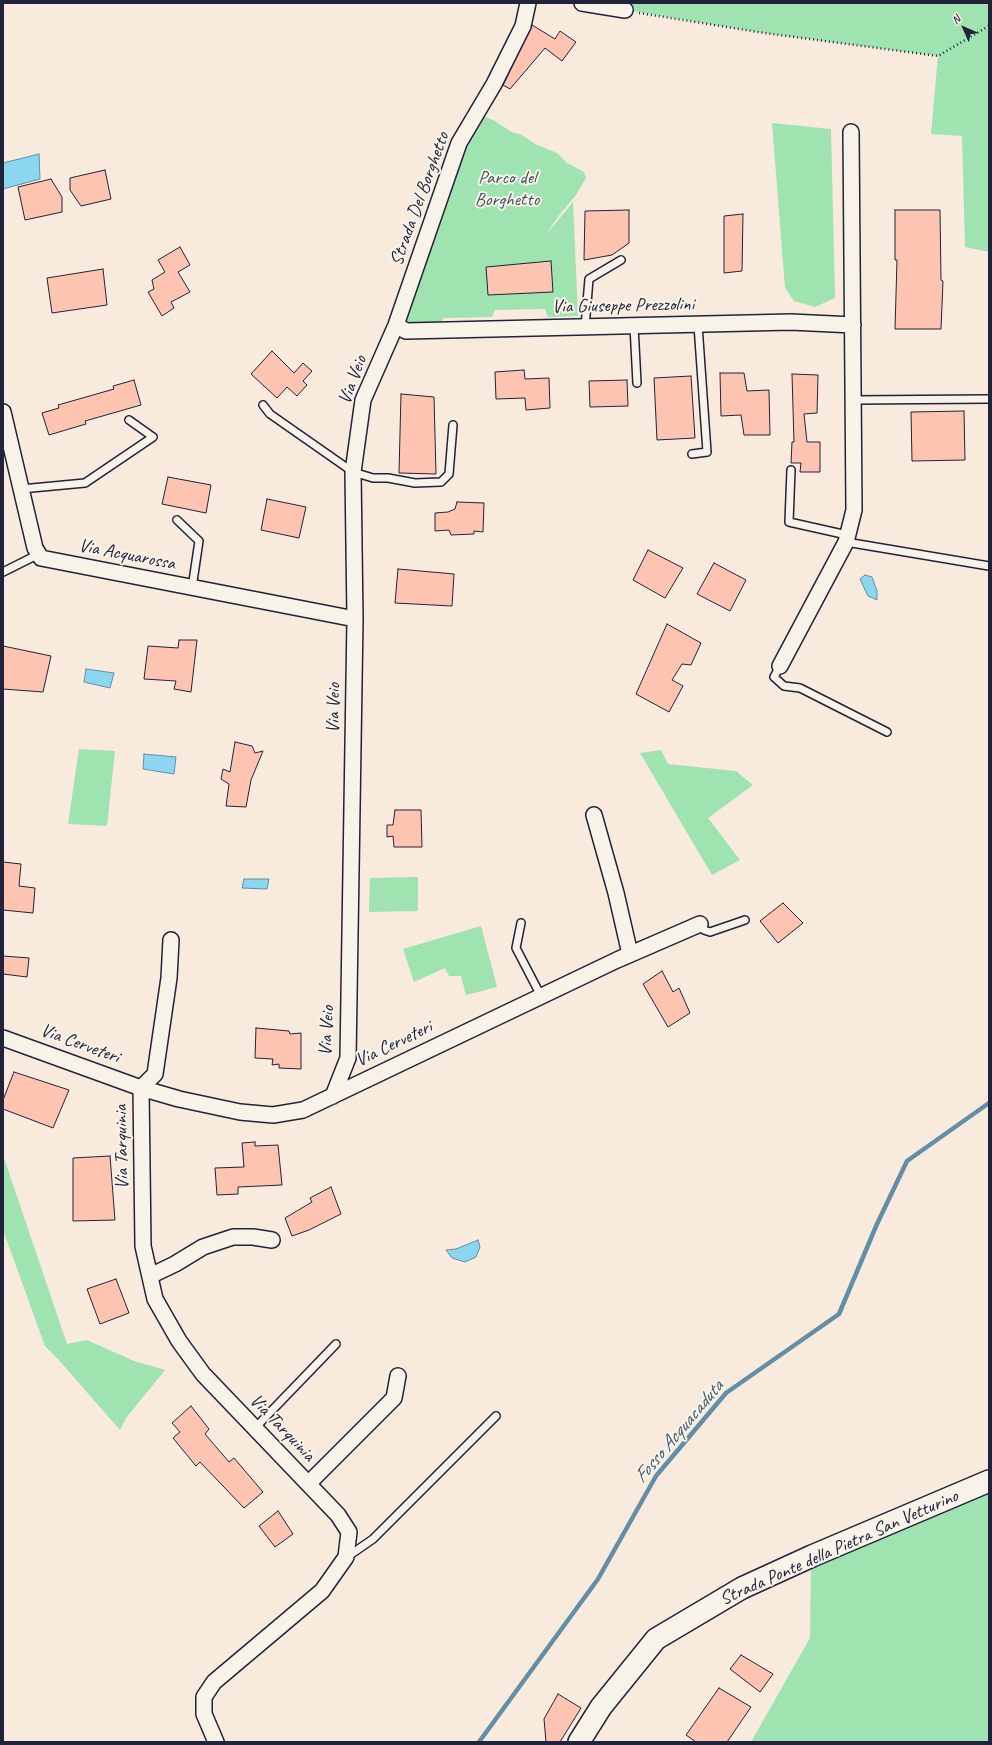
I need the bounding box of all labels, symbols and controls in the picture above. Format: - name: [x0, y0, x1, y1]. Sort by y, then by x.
- north arrow: [944, 8, 984, 48]
- text: N: [948, 12, 963, 27]
- street label: Strada Del Borghetto: [385, 129, 455, 269]
- park label: Parco del Borghetto: [475, 167, 539, 211]
- street label: Via Giuseppe Prezzolini: [552, 293, 694, 319]
- street label: Via Veio: [334, 352, 372, 408]
- street label: Via Acquarossa: [77, 534, 177, 576]
- street label: Via Veio: [322, 683, 346, 733]
- street label: Via Veio: [314, 1005, 340, 1057]
- street label: Via Cerveteri: [352, 1016, 436, 1072]
- street label: Via Cerveteri: [37, 1019, 123, 1069]
- street label: Via Tarquinia: [110, 1104, 134, 1190]
- water label: Fosso Acquacaduta: [629, 1376, 729, 1488]
- street label: Via Tarquinia: [244, 1390, 320, 1466]
- street label: Strada Ponte della Pietra San Vetturino: [716, 1485, 962, 1611]

